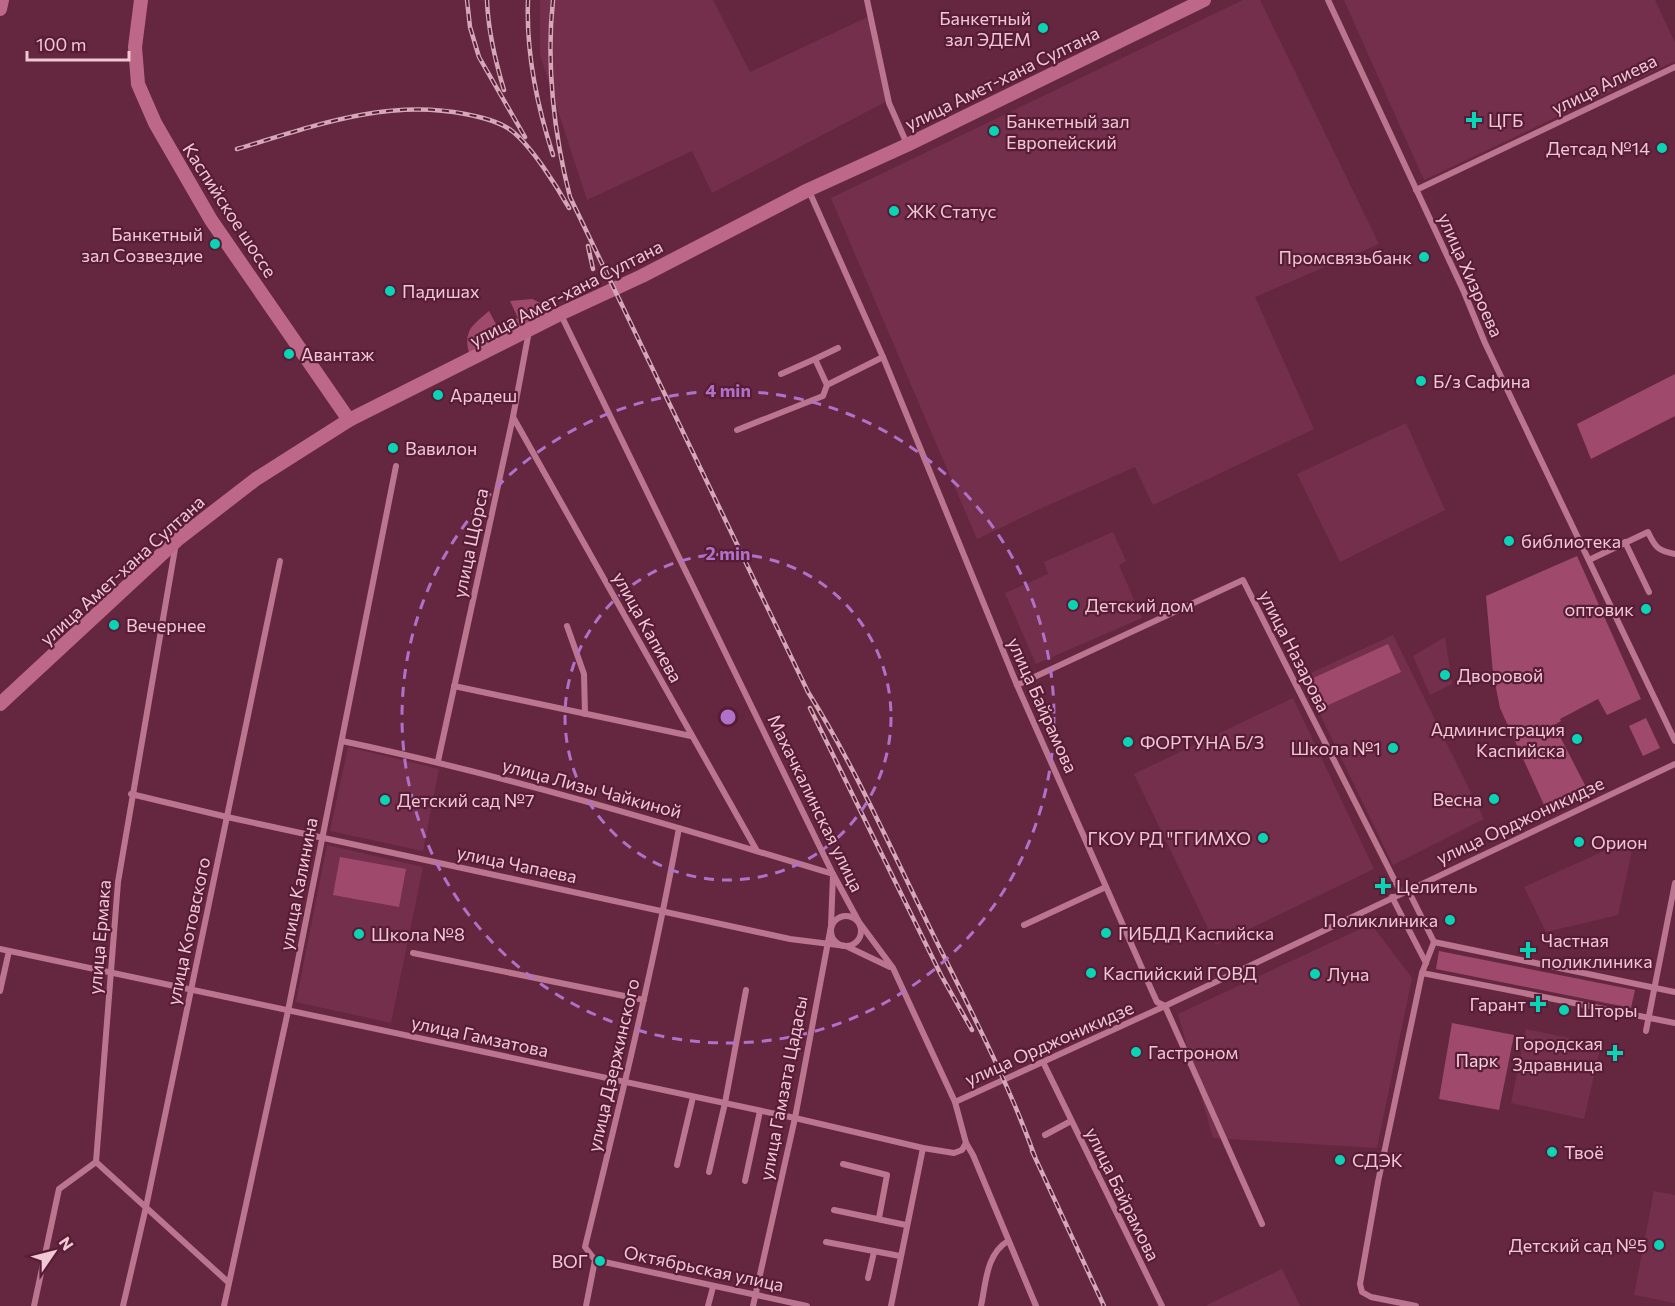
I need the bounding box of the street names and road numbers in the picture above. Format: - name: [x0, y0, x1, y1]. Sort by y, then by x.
- street label: улица Амет-хана Султана: [901, 21, 1103, 135]
- street label: улица Алиева: [1548, 49, 1660, 119]
- street label: Каспийское шоссе: [178, 139, 282, 281]
- street label: улица Хизроева: [1434, 210, 1508, 340]
- street label: улица Амет-хана Султана: [466, 235, 666, 351]
- street label: улица Щорса: [448, 486, 492, 600]
- street label: улица Амет-хана Султана: [35, 490, 209, 650]
- street label: улица Капиева: [609, 568, 687, 686]
- street label: улица Назарова: [1255, 586, 1335, 716]
- street label: улица Байрамова: [1003, 634, 1083, 776]
- street label: Махачкалинская улица: [763, 711, 869, 895]
- street label: улица Лизы Чайкиной: [500, 753, 684, 823]
- street label: улица Орджоникидзе: [1433, 771, 1607, 869]
- street label: улица Калинина: [274, 816, 322, 952]
- street label: улица Чапаева: [455, 841, 579, 887]
- street label: улица Котовского: [162, 855, 214, 1007]
- street label: улица Ермака: [83, 879, 115, 995]
- street label: улица Дзержинского: [582, 976, 644, 1154]
- street label: улица Гамзата Цадасы: [754, 994, 812, 1182]
- street label: улица Орджоникидзе: [961, 996, 1137, 1090]
- street label: улица Гамзатова: [409, 1011, 551, 1061]
- street label: улица Байрамова: [1081, 1124, 1165, 1264]
- street label: Октябрьская улица: [622, 1240, 786, 1296]

